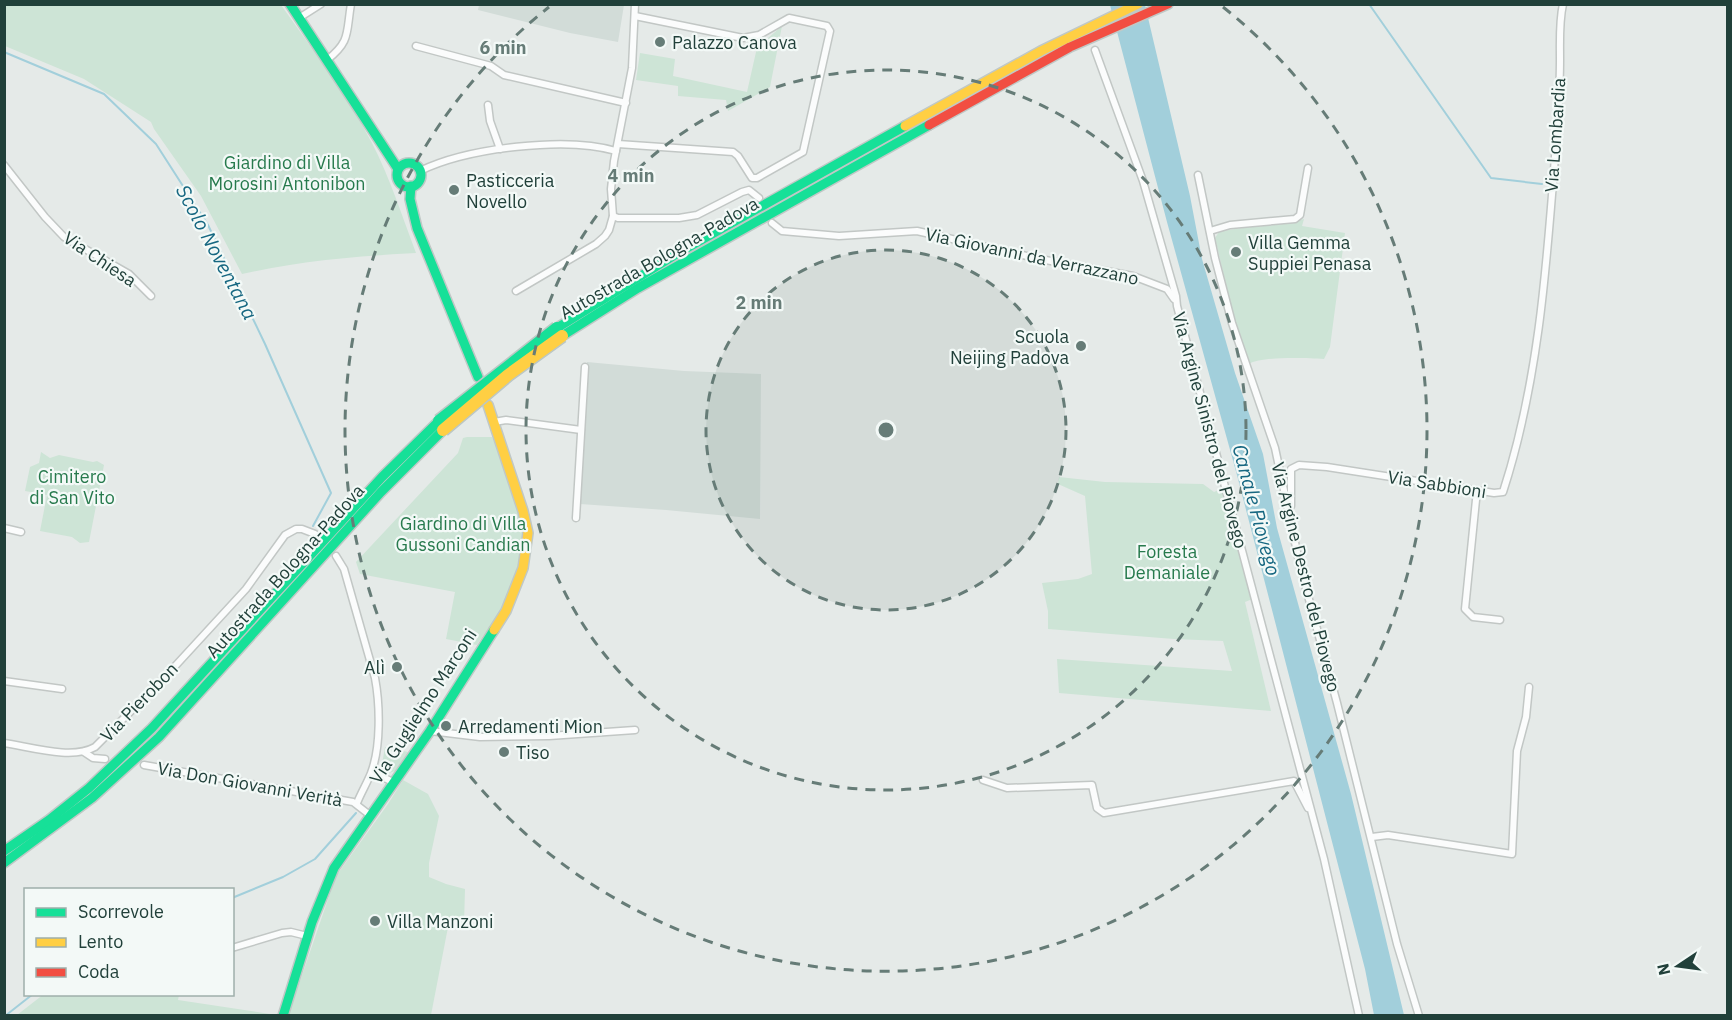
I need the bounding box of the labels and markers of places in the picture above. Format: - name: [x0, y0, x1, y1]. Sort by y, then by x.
- place label: Palazzo Canova: [672, 31, 797, 54]
- marker: Palazzo Canova: [653, 35, 667, 49]
- place label: Pasticceria Novello: [466, 169, 555, 213]
- marker: Pasticceria Novello: [447, 183, 461, 197]
- place label: Villa Gemma Suppiei Penasa: [1248, 231, 1372, 275]
- marker: Villa Gemma Suppiei Penasa: [1229, 245, 1243, 259]
- place label: Scuola Neijing Padova: [950, 325, 1069, 369]
- marker: Scuola Neijing Padova: [1074, 339, 1088, 353]
- centre of rings: [876, 420, 896, 440]
- place label: Alì: [364, 656, 385, 679]
- marker: Alì: [390, 660, 404, 674]
- place label: Arredamenti Mion: [458, 715, 603, 738]
- marker: Arredamenti Mion: [439, 719, 453, 733]
- place label: Tiso: [516, 741, 550, 764]
- marker: Tiso: [497, 745, 511, 759]
- place label: Villa Manzoni: [387, 910, 493, 933]
- marker: Villa Manzoni: [368, 914, 382, 928]

